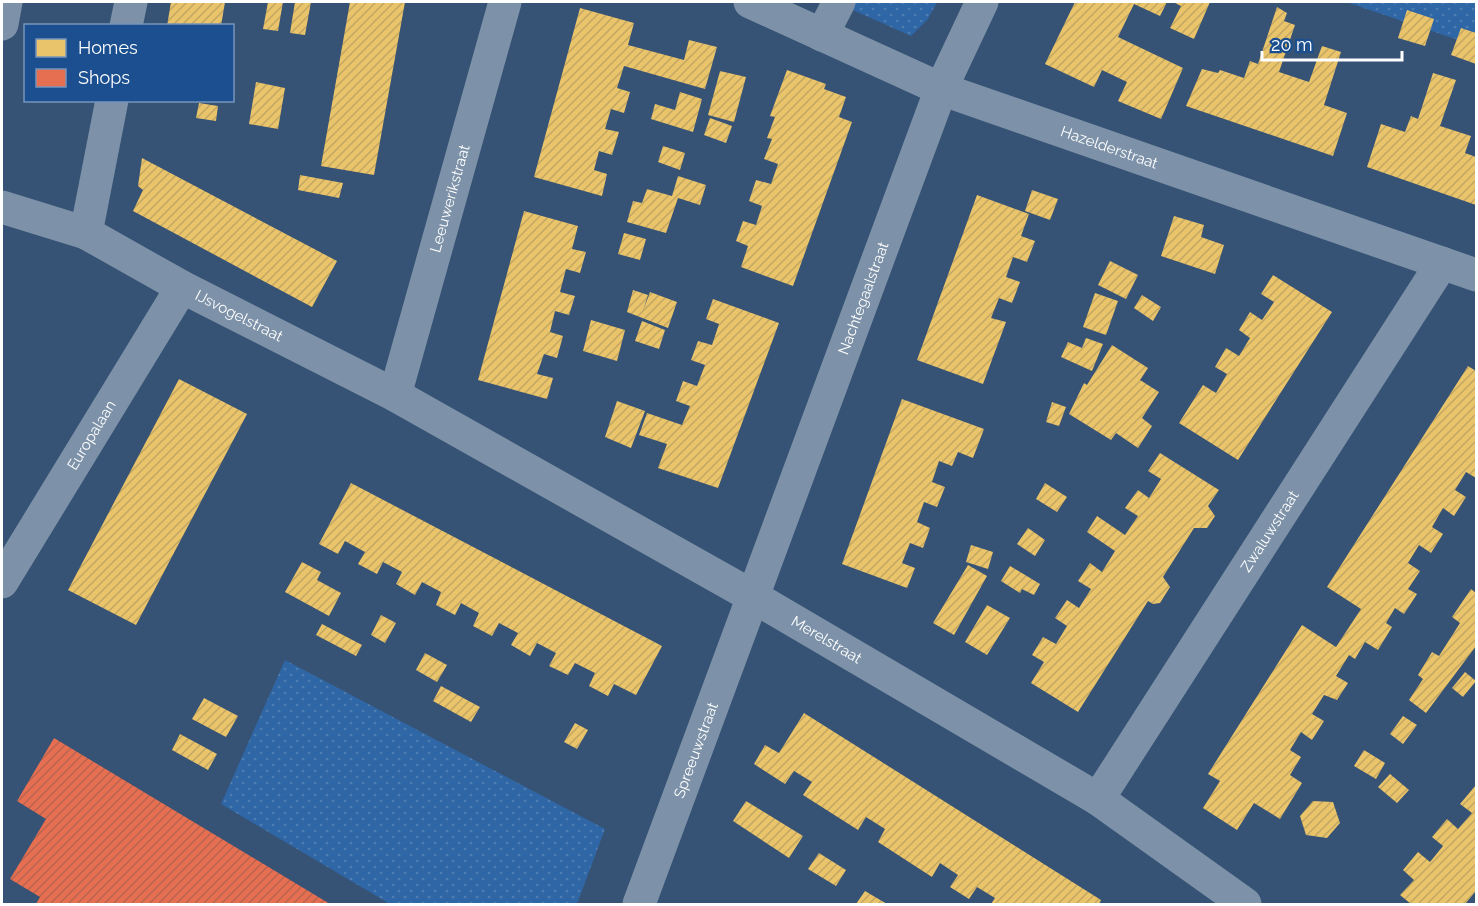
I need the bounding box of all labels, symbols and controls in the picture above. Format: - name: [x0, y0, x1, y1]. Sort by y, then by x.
- legend: [24, 24, 234, 102]
- scale bar: [1262, 24, 1402, 62]
- text: 20 m: [1271, 34, 1313, 55]
- text: Homes: [78, 37, 138, 58]
- text: Shops: [78, 67, 130, 88]
- street label: Hazelderstraat: [1058, 122, 1160, 173]
- street label: Leeuwerikstraat: [426, 143, 474, 255]
- street label: Nachtegaalstraat: [834, 239, 893, 357]
- street label: IJsvogelstraat: [192, 286, 286, 346]
- street label: Europalaan: [63, 397, 120, 473]
- street label: Zwaluwstraat: [1237, 487, 1303, 575]
- street label: Merelstraat: [788, 612, 865, 667]
- street label: Spreeuwstraat: [670, 700, 722, 801]

